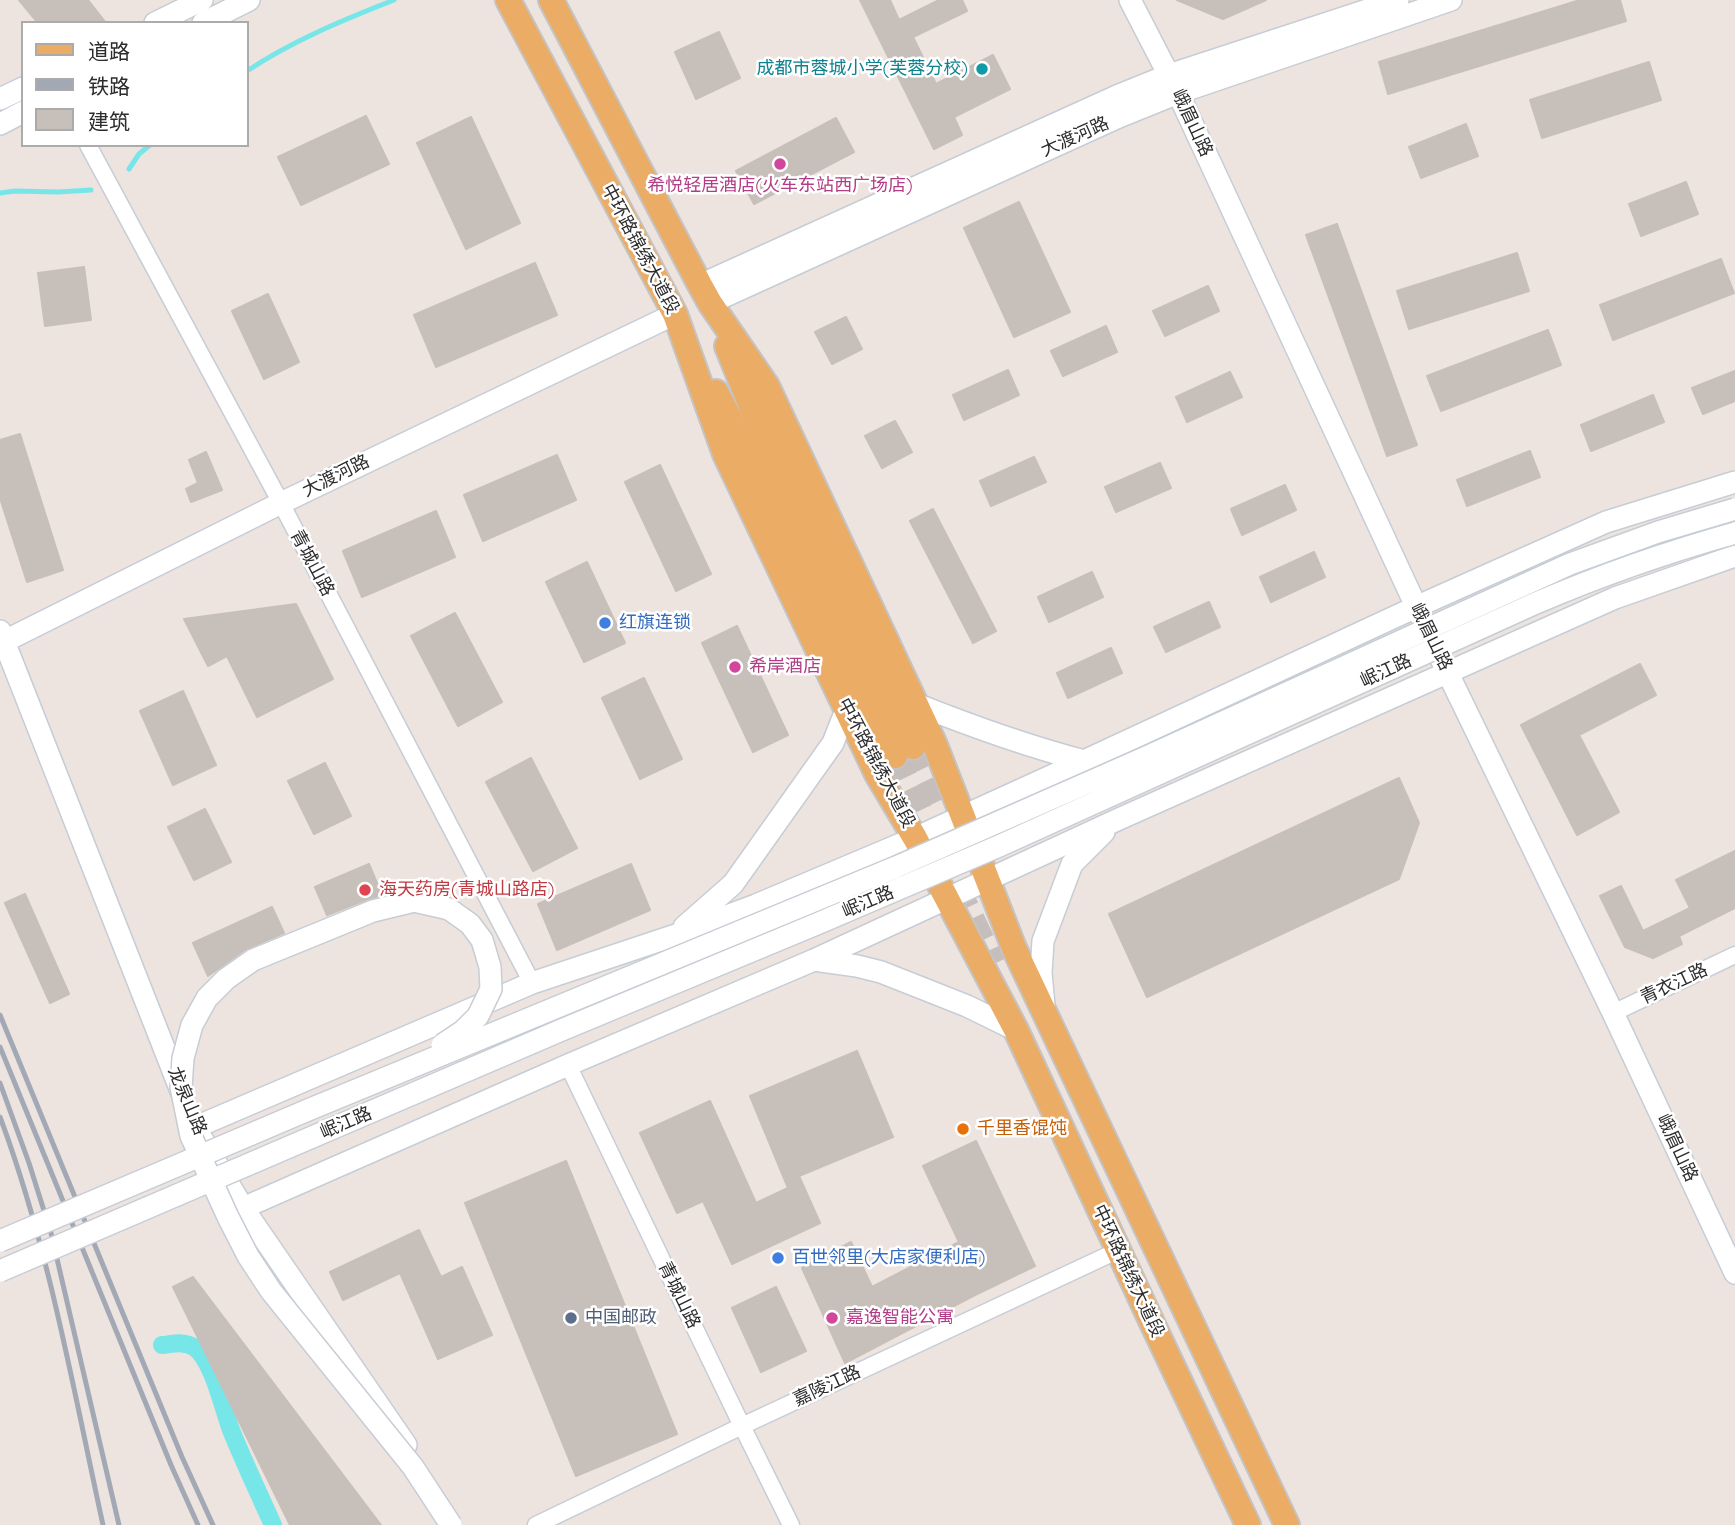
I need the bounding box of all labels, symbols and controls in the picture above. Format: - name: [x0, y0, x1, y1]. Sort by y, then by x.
- legend: [21, 21, 248, 147]
- text: 道路: [88, 38, 130, 64]
- place label: 成都市蓉城小学(芙蓉分校): [757, 58, 968, 80]
- marker: 成都市蓉城小学(芙蓉分校): [974, 61, 990, 77]
- text: 铁路: [88, 73, 130, 99]
- street label: 峨眉山路: [1167, 86, 1217, 160]
- text: 建筑: [88, 108, 130, 134]
- street label: 大渡河路: [1038, 112, 1112, 162]
- marker: 希悦轻居酒店(火车东站西广场店): [772, 156, 788, 172]
- place label: 希悦轻居酒店(火车东站西广场店): [647, 175, 913, 197]
- street label: 中环路锦绣大道段: [597, 180, 683, 318]
- street label: 大渡河路: [299, 451, 373, 501]
- street label: 青城山路: [286, 526, 338, 600]
- street label: 峨眉山路: [1406, 600, 1456, 674]
- place label: 红旗连锁: [619, 612, 691, 634]
- marker: 红旗连锁: [597, 615, 613, 631]
- street label: 岷江路: [1357, 650, 1415, 692]
- place label: 希岸酒店: [749, 656, 821, 678]
- marker: 希岸酒店: [727, 659, 743, 675]
- street label: 中环路锦绣大道段: [833, 694, 919, 832]
- place label: 海天药房(青城山路店): [379, 879, 554, 901]
- marker: 海天药房(青城山路店): [357, 882, 373, 898]
- street label: 岷江路: [839, 882, 897, 922]
- street label: 青衣江路: [1637, 959, 1711, 1009]
- street label: 龙泉山路: [163, 1064, 211, 1138]
- street label: 岷江路: [317, 1103, 375, 1143]
- street label: 峨眉山路: [1652, 1111, 1702, 1185]
- place label: 千里香馄饨: [977, 1118, 1067, 1140]
- marker: 千里香馄饨: [955, 1121, 971, 1137]
- street label: 中环路锦绣大道段: [1088, 1201, 1168, 1341]
- place label: 百世邻里(大店家便利店): [792, 1247, 985, 1269]
- marker: 百世邻里(大店家便利店): [770, 1250, 786, 1266]
- street label: 青城山路: [654, 1258, 704, 1332]
- place label: 中国邮政: [585, 1307, 657, 1329]
- place label: 嘉逸智能公寓: [846, 1307, 954, 1329]
- marker: 中国邮政: [563, 1310, 579, 1326]
- marker: 嘉逸智能公寓: [824, 1310, 840, 1326]
- street label: 嘉陵江路: [790, 1361, 864, 1411]

